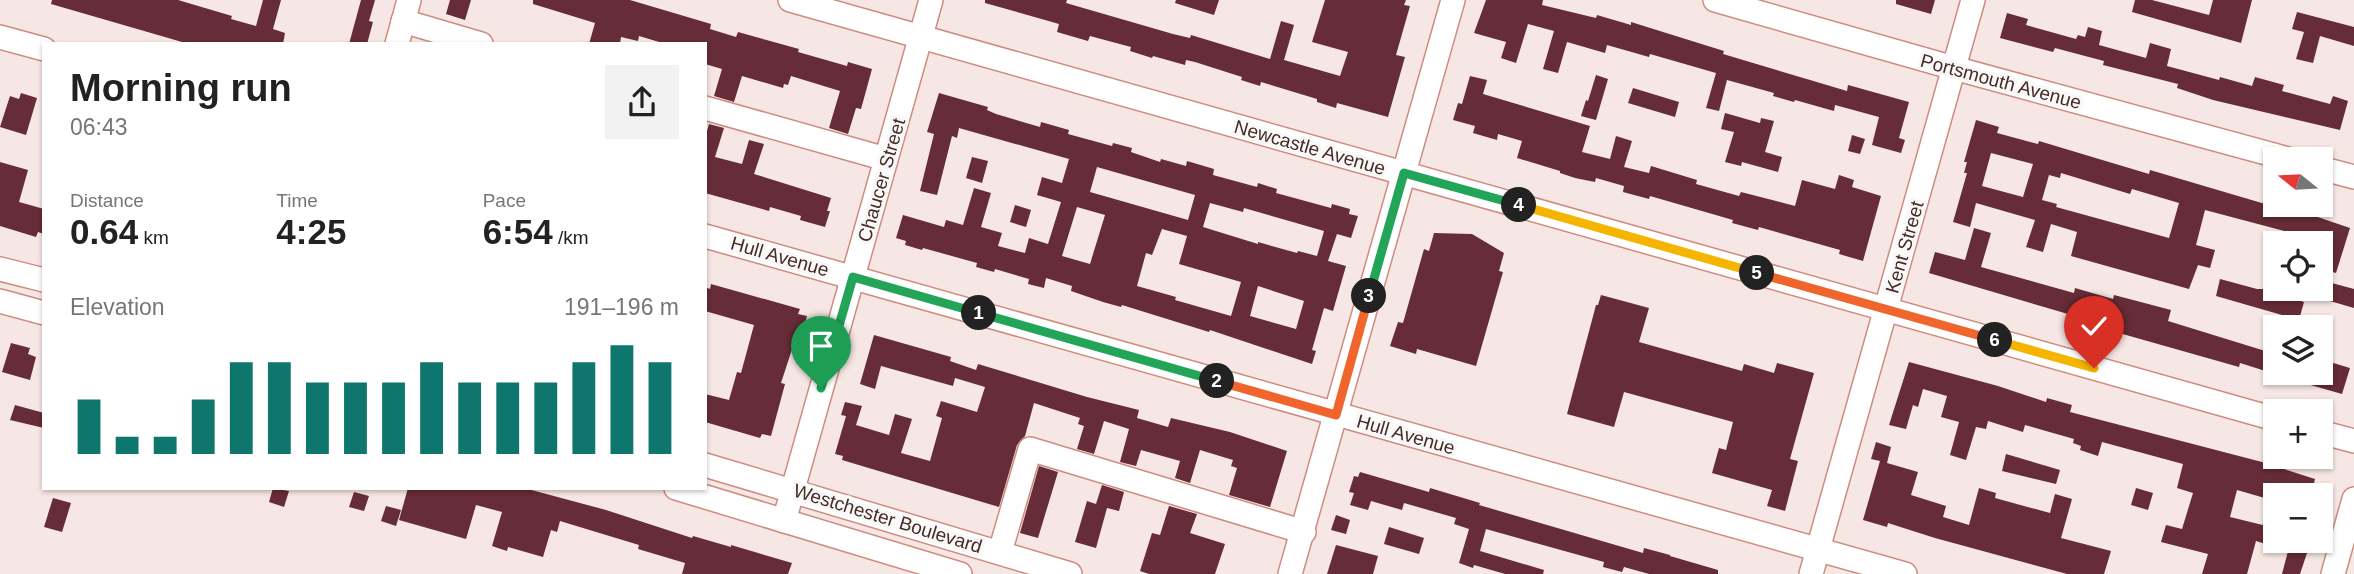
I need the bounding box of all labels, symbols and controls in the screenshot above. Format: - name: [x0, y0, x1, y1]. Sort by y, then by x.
- street label: Portsmouth Avenue: [1918, 50, 2084, 113]
- button: share: [605, 65, 679, 139]
- text: Morning run: [70, 67, 292, 109]
- text: 06:43: [70, 114, 128, 140]
- street label: Chaucer Street: [854, 115, 909, 244]
- street label: Newcastle Avenue: [1232, 116, 1388, 179]
- north arrow: [2263, 147, 2333, 217]
- map controls: [2263, 147, 2333, 553]
- pin: 4: [1502, 188, 1536, 222]
- text: Distance: [70, 190, 144, 211]
- text: Time: [276, 190, 318, 211]
- text: Pace: [483, 190, 526, 211]
- text: 4: [1513, 194, 1524, 215]
- street label: Kent Street: [1881, 198, 1928, 296]
- text: 0.64: [70, 212, 138, 251]
- text: 4:25: [276, 212, 346, 251]
- text: 6:54: [483, 212, 553, 251]
- text: km: [138, 227, 169, 248]
- text: /km: [553, 227, 589, 248]
- button: locate: [2263, 231, 2333, 301]
- street label: Hull Avenue: [728, 232, 831, 281]
- pin: 5: [1740, 256, 1774, 290]
- text: 5: [1751, 262, 1762, 283]
- pin: 3: [1352, 278, 1386, 314]
- text: 3: [1363, 285, 1374, 306]
- text: Elevation: [70, 294, 165, 320]
- text: 191–196 m: [564, 294, 679, 320]
- pin: 1: [962, 296, 996, 330]
- pin: [2064, 296, 2124, 368]
- text: 1: [973, 302, 984, 323]
- icon: check: [2075, 307, 2113, 345]
- button: layers: [2263, 315, 2333, 385]
- pin: [791, 316, 851, 388]
- pin: 6: [1978, 322, 2012, 358]
- icon: arrive: [802, 327, 840, 365]
- text: 6: [1989, 329, 2000, 350]
- pin: 2: [1200, 364, 1234, 398]
- text: 2: [1211, 370, 1222, 391]
- button: +: [2263, 399, 2333, 469]
- street label: Hull Avenue: [1354, 410, 1457, 459]
- street label: Westchester Boulevard: [791, 480, 985, 557]
- button: −: [2263, 483, 2333, 553]

